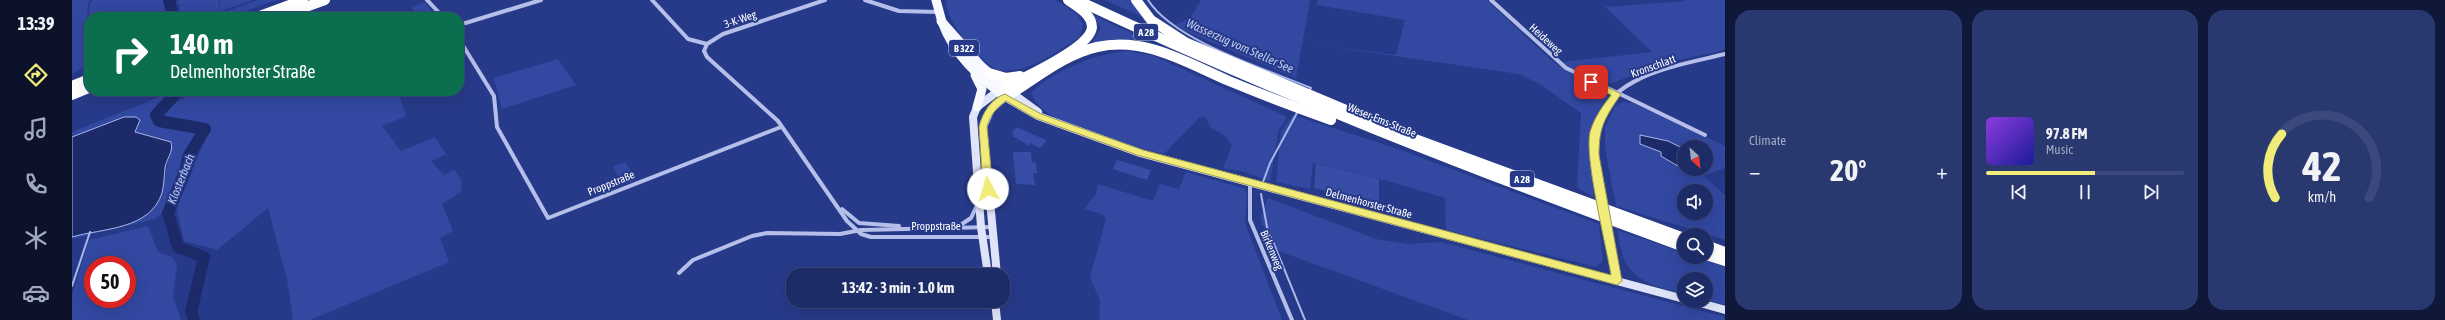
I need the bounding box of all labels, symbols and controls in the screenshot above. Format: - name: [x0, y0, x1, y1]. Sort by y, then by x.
- street label: 3-K-Weg: [722, 8, 758, 30]
- text: 13:39: [17, 13, 55, 34]
- water label: Wasserzug vom Steller See: [1184, 16, 1296, 76]
- street label: Heideweg: [1527, 21, 1565, 57]
- road number: A 28: [1134, 24, 1158, 40]
- icon: right: [104, 28, 156, 80]
- text: 140 m: [170, 28, 233, 60]
- road number: B 322: [949, 40, 979, 56]
- street label: Kronschlatt: [1629, 52, 1677, 80]
- icon: directions: [22, 61, 50, 89]
- text: Delmenhorster Straße: [170, 61, 315, 82]
- pin: [1574, 65, 1608, 99]
- icon: arrive: [1580, 71, 1602, 93]
- street label: Weser-Ems-Straße: [1346, 101, 1418, 139]
- icon: music: [22, 115, 50, 143]
- text: 97.8 FM: [2046, 125, 2088, 142]
- text: Climate: [1749, 133, 1786, 148]
- north arrow: [1677, 140, 1713, 176]
- map controls: [1677, 140, 1713, 308]
- text: Music: [2046, 142, 2073, 157]
- text: 42: [2301, 142, 2341, 190]
- water label: Klosterbach: [165, 152, 197, 206]
- text: 20°: [1830, 153, 1867, 187]
- text: −: [1749, 158, 1760, 184]
- text: +: [1936, 158, 1948, 184]
- street label: Proppstraße: [586, 168, 636, 198]
- position arrow: [967, 168, 1009, 210]
- icon: phone: [22, 170, 50, 198]
- road number: A 28: [1510, 171, 1534, 187]
- icon: previous: [2008, 181, 2030, 203]
- icon: pause: [2074, 181, 2096, 203]
- icon: next: [2140, 181, 2162, 203]
- button: sound: [1677, 184, 1713, 220]
- street label: Delmenhorster Straße: [1325, 186, 1413, 220]
- text: km/h: [2307, 189, 2336, 205]
- street label: Proppstraße: [911, 220, 961, 232]
- icon: climate: [22, 224, 50, 252]
- street label: Birkenweg: [1258, 228, 1286, 272]
- button: search: [1677, 228, 1713, 264]
- speed limit sign: 50: [84, 256, 136, 308]
- button: layers: [1677, 272, 1713, 308]
- icon: car: [22, 279, 50, 307]
- text: 13:42 · 3 min · 1.0 km: [842, 279, 954, 296]

